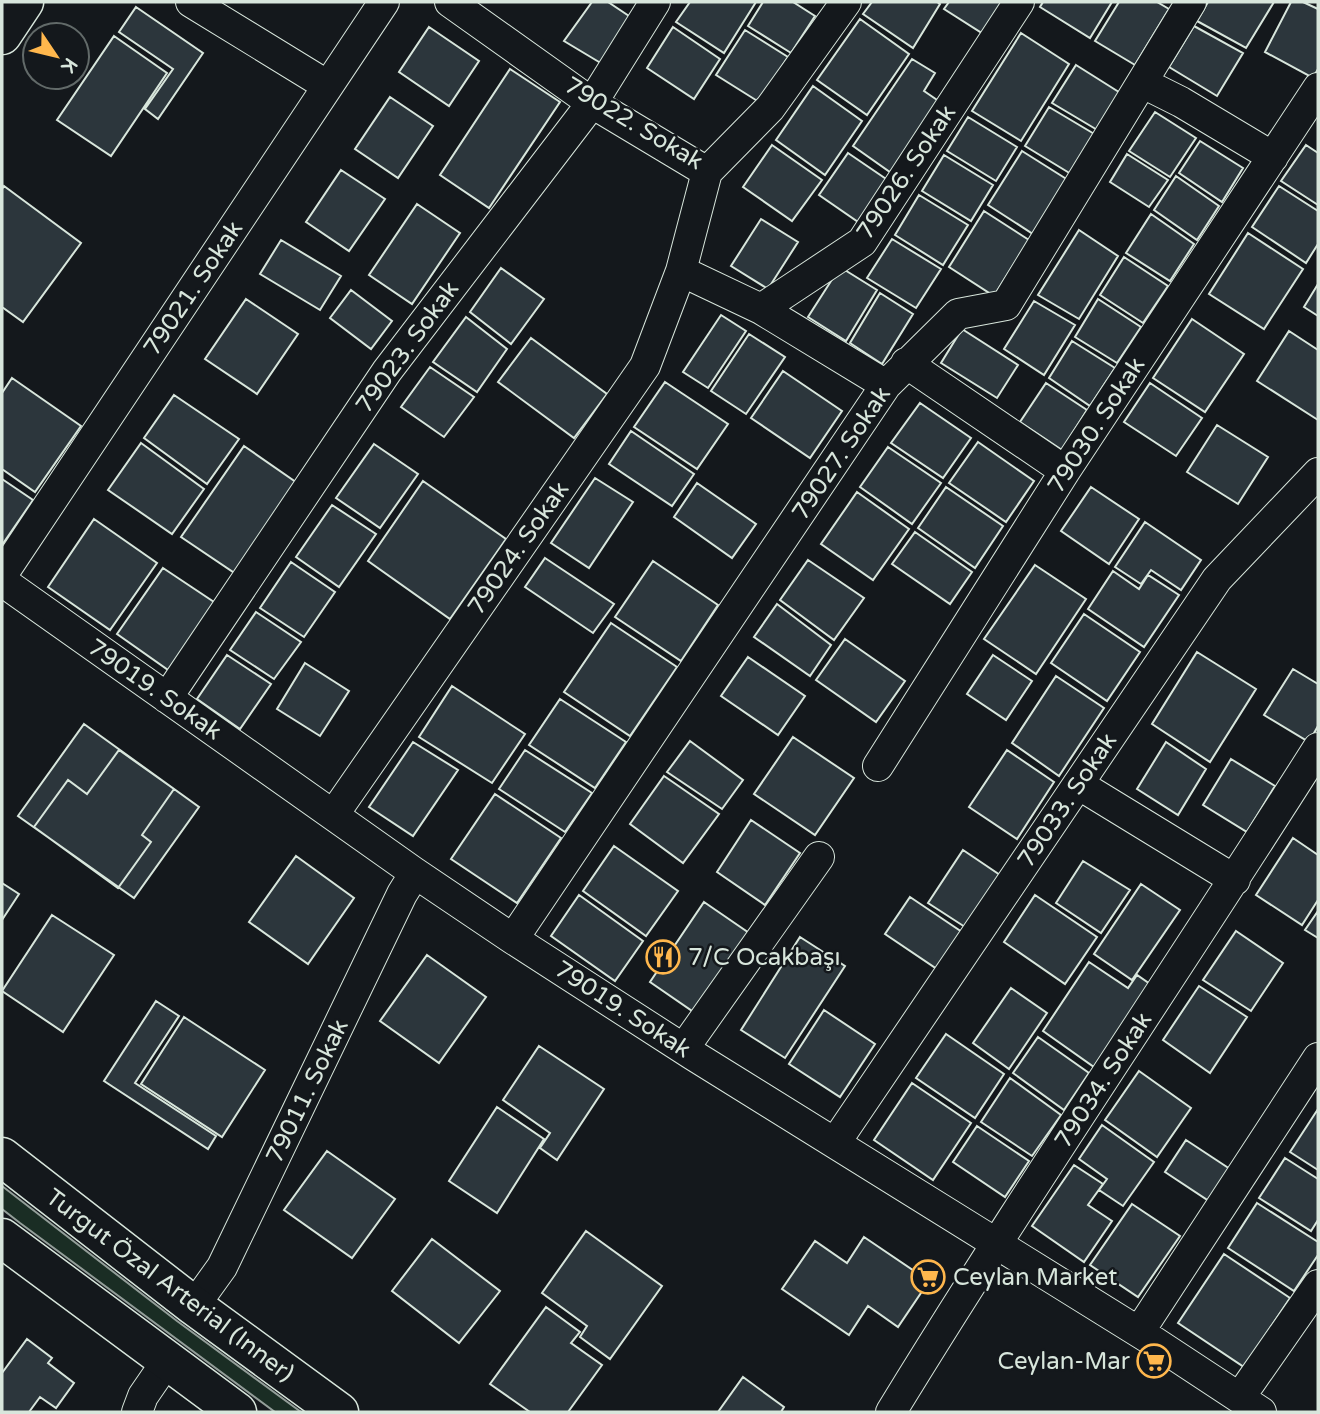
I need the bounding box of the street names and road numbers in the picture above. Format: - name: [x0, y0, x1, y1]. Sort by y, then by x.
- street label: 79022. Sokak: [559, 71, 708, 176]
- street label: 79026. Sokak: [851, 99, 962, 245]
- street label: 79021. Sokak: [138, 215, 249, 361]
- street label: 79023. Sokak: [350, 275, 465, 419]
- street label: 79030. Sokak: [1042, 352, 1151, 499]
- street label: 79027. Sokak: [786, 381, 897, 526]
- street label: 79024. Sokak: [462, 476, 575, 621]
- street label: 79019. Sokak: [82, 633, 227, 746]
- street label: 79033. Sokak: [1012, 727, 1123, 873]
- street label: 79019. Sokak: [549, 955, 696, 1064]
- street label: 79034. Sokak: [1049, 1007, 1158, 1154]
- street label: 79011. Sokak: [260, 1014, 355, 1168]
- street label: Turgut Özal Arterial (Inner): [40, 1183, 299, 1388]

